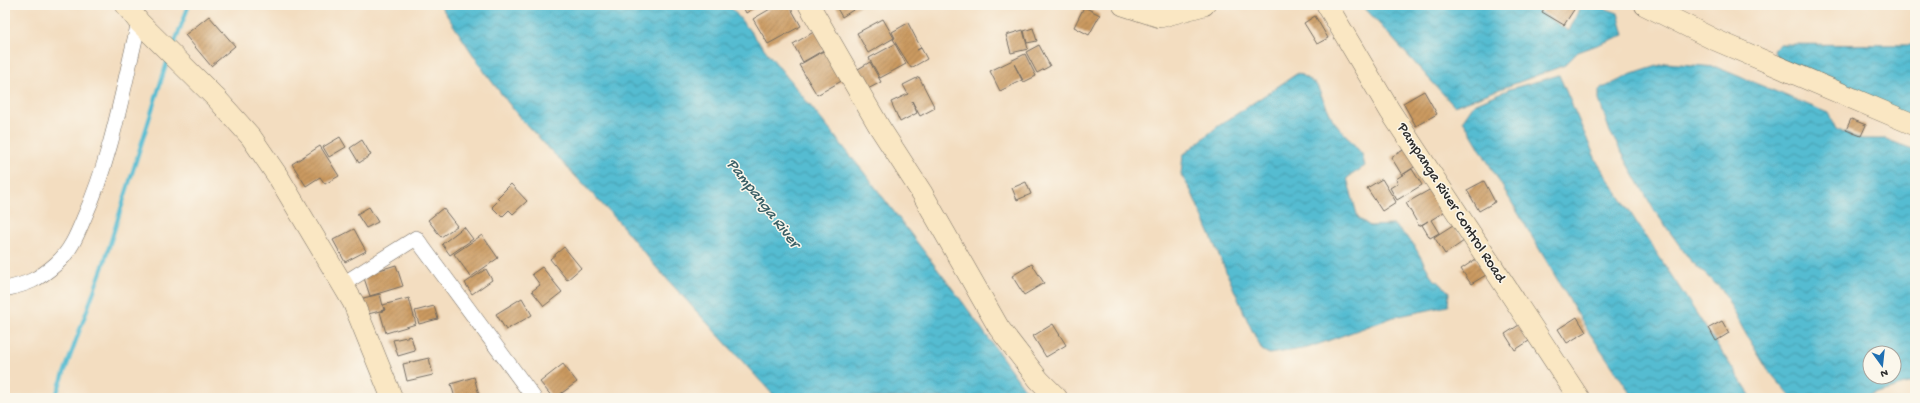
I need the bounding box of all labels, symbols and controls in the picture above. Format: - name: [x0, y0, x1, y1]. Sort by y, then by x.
- street label: Pampanga River Control Road: [1392, 119, 1510, 287]
- water label: Pampanga River: [721, 156, 805, 255]
- north arrow: [1862, 345, 1902, 385]
- text: N: [1879, 366, 1889, 379]

